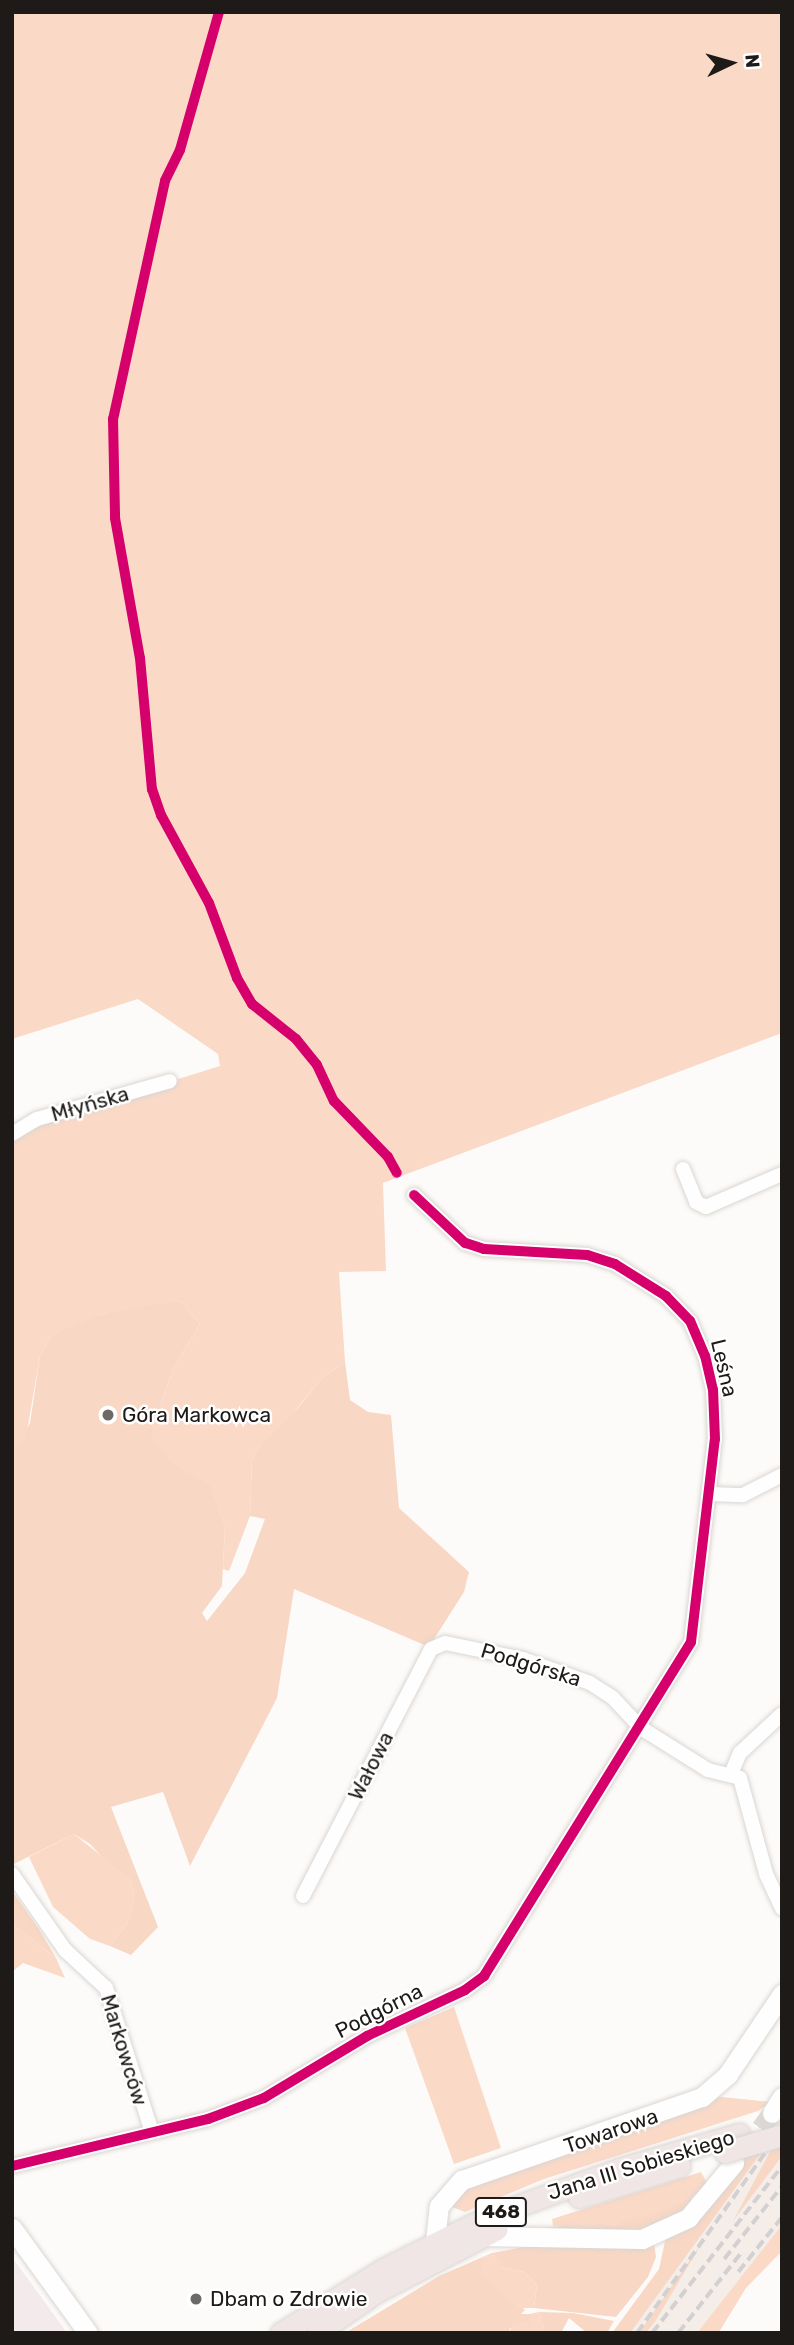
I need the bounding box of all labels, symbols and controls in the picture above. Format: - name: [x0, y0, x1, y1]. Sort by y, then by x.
- north arrow: [696, 28, 766, 98]
- text: N: [740, 53, 764, 69]
- street label: Młyńska: [48, 1081, 132, 1127]
- street label: Leśna: [705, 1337, 743, 1399]
- place label: Góra Markowca: [122, 1402, 271, 1428]
- marker: Góra Markowca: [100, 1407, 116, 1423]
- street label: Podgórska: [478, 1638, 584, 1692]
- street label: Wałowa: [343, 1727, 399, 1805]
- street label: Podgórna: [331, 1978, 427, 2044]
- street label: Markowców: [95, 1991, 153, 2109]
- street label: Towarowa: [561, 2103, 661, 2159]
- street label: Jana III Sobieskiego: [545, 2125, 737, 2205]
- road number: 468: [475, 2196, 527, 2228]
- place label: Dbam o Zdrowie: [210, 2286, 368, 2312]
- marker: Dbam o Zdrowie: [188, 2291, 204, 2307]

